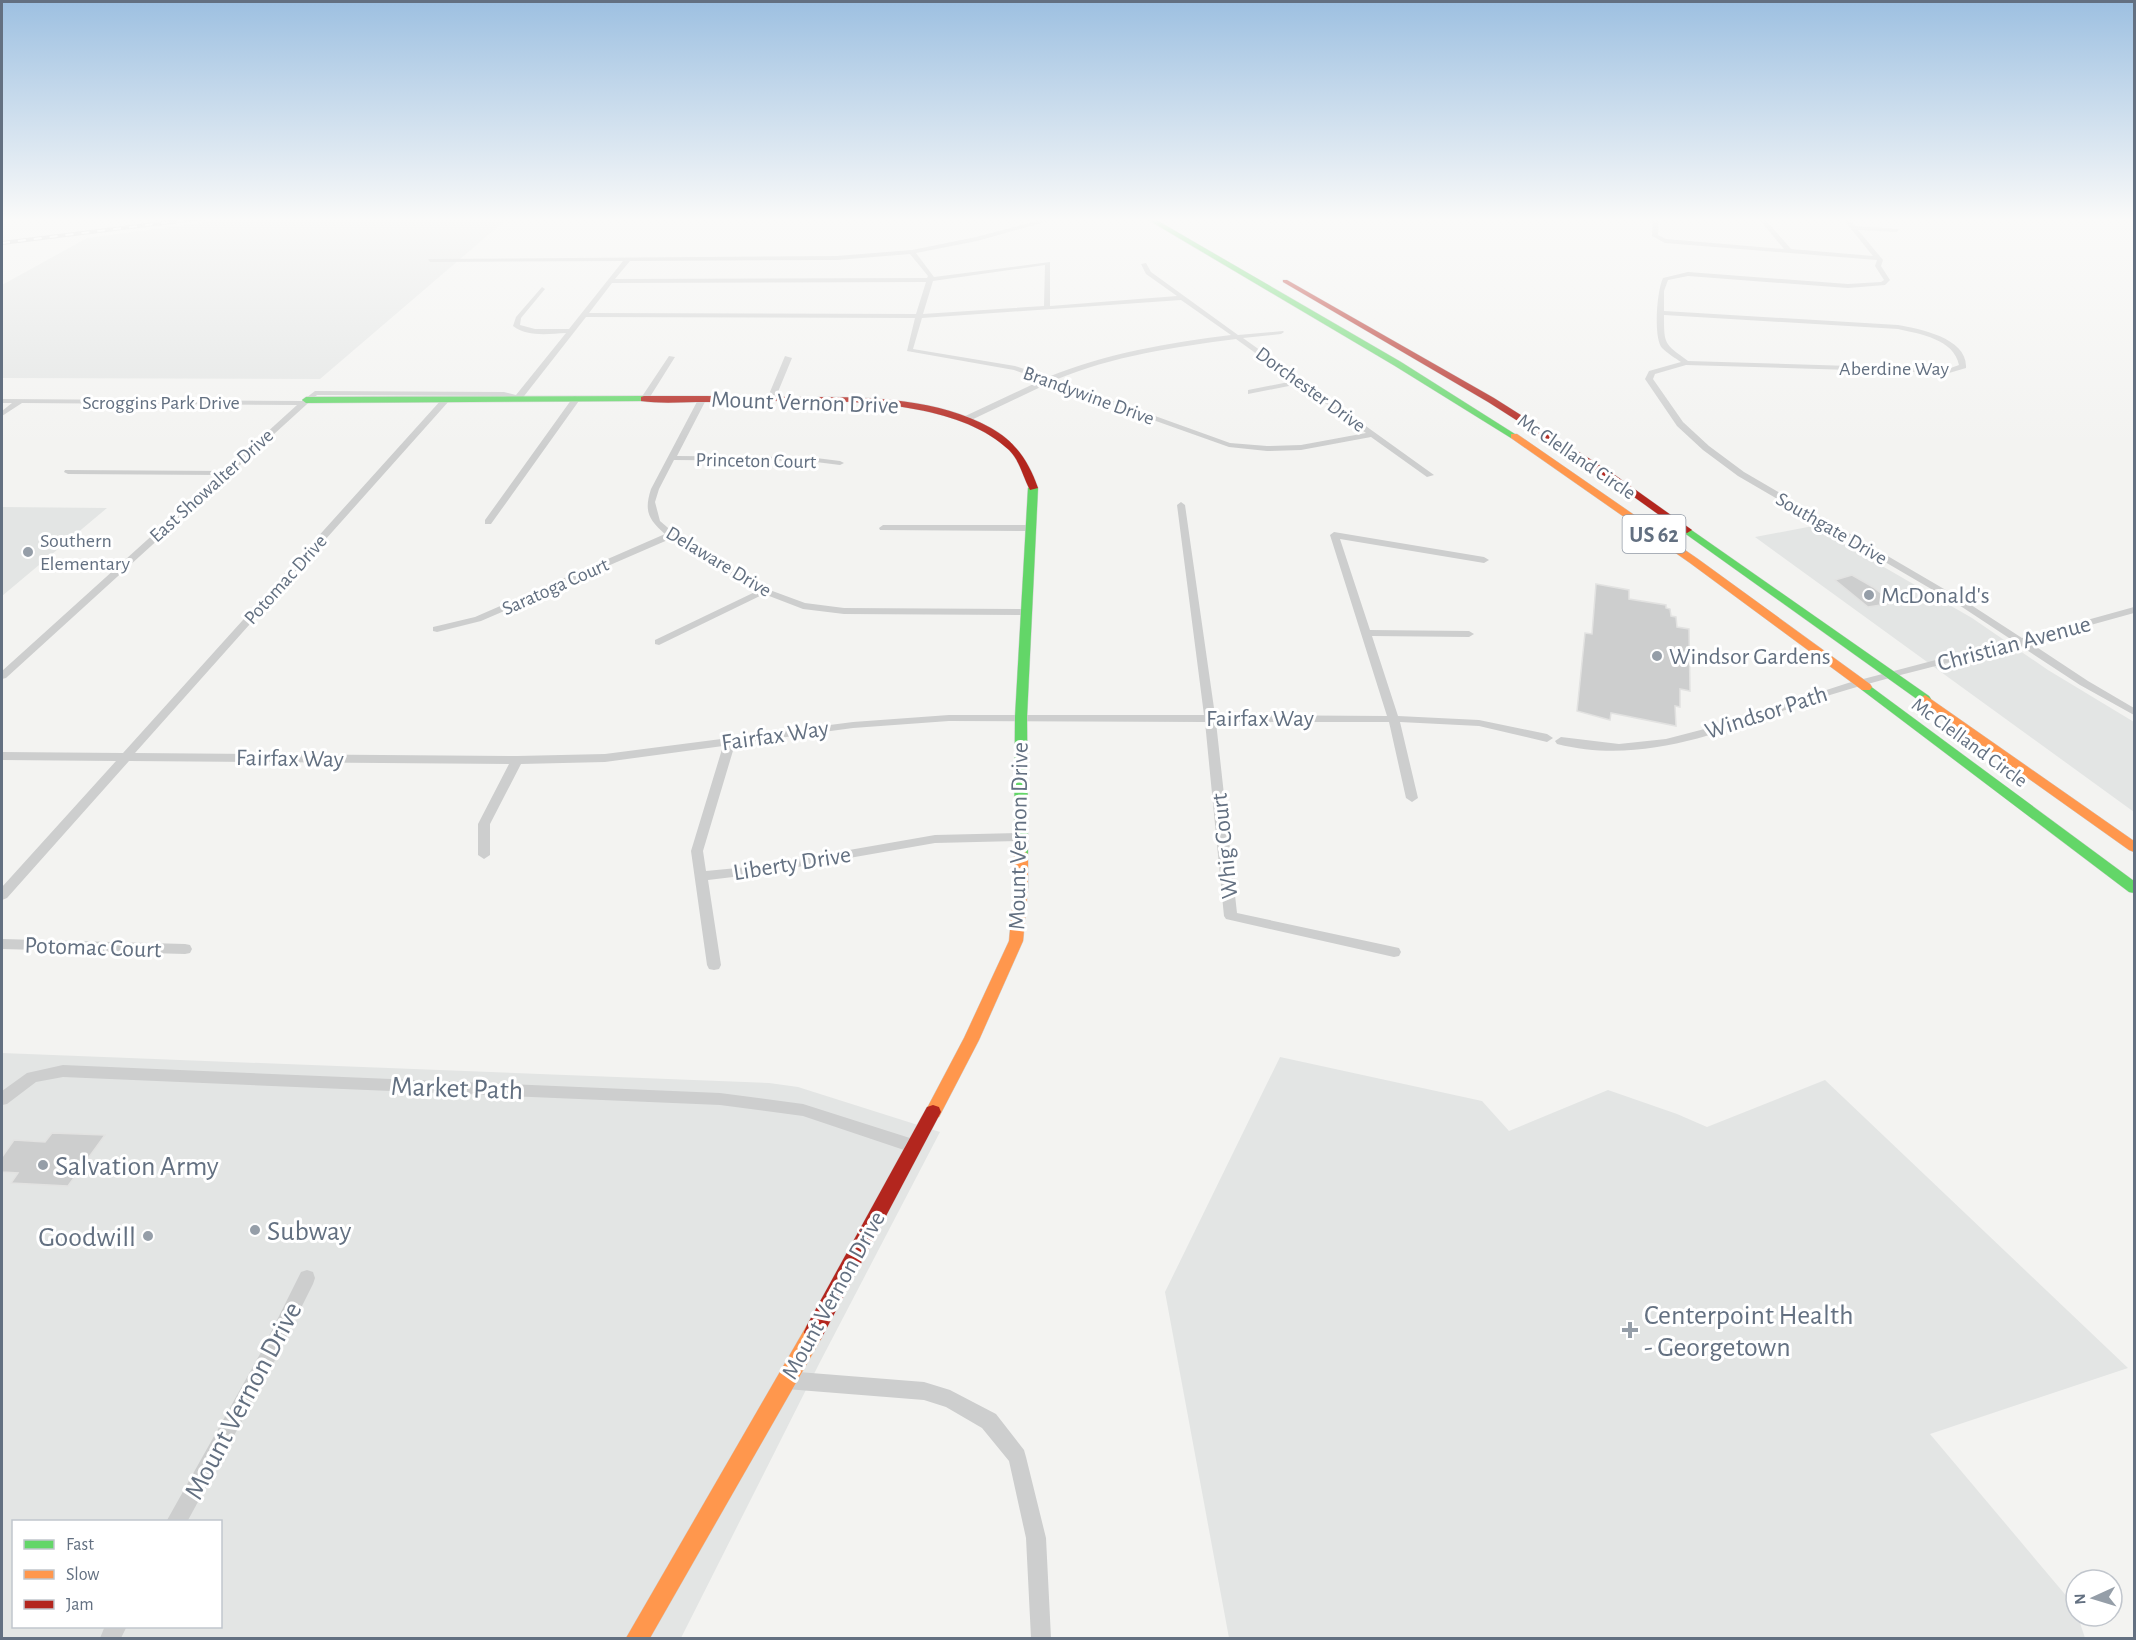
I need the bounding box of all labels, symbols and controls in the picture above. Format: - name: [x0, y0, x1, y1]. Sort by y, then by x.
- street label: Dorchester Drive: [1252, 343, 1369, 436]
- street label: Aberdine Way: [1839, 359, 1949, 379]
- street label: Brandywine Drive: [1020, 363, 1157, 429]
- street label: Mount Vernon Drive: [711, 388, 899, 418]
- street label: Scroggins Park Drive: [82, 393, 240, 413]
- street label: Mc Clelland Circle: [1514, 410, 1639, 504]
- street label: East Showalter Drive: [146, 425, 277, 546]
- street label: Princeton Court: [695, 450, 817, 472]
- street label: Southgate Drive: [1772, 489, 1891, 569]
- road number: US 62: [1622, 515, 1686, 553]
- street label: Delaware Drive: [662, 523, 775, 601]
- place label: Southern Elementary: [40, 531, 130, 574]
- street label: Potomac Drive: [241, 531, 331, 628]
- marker: Southern Elementary: [21, 545, 35, 559]
- street label: Saratoga Court: [499, 554, 612, 619]
- place label: McDonald's: [1881, 584, 1990, 608]
- marker: McDonald's: [1862, 588, 1876, 602]
- street label: Christian Avenue: [1935, 612, 2094, 676]
- place label: Windsor Gardens: [1669, 645, 1831, 669]
- marker: Windsor Gardens: [1650, 649, 1664, 663]
- street label: Windsor Path: [1702, 682, 1831, 744]
- street label: Mc Clelland Circle: [1908, 694, 2031, 791]
- street label: Fairfax Way: [1206, 707, 1314, 731]
- street label: Fairfax Way: [720, 717, 830, 755]
- street label: Mount Vernon Drive: [1005, 742, 1033, 930]
- street label: Fairfax Way: [236, 746, 344, 772]
- street label: Whig Court: [1207, 791, 1242, 900]
- street label: Liberty Drive: [732, 843, 853, 885]
- street label: Potomac Court: [24, 934, 162, 962]
- street label: Market Path: [390, 1073, 524, 1105]
- place label: Salvation Army: [55, 1153, 219, 1181]
- marker: Salvation Army: [36, 1158, 50, 1172]
- street label: Mount Vernon Drive: [778, 1208, 890, 1383]
- place label: Subway: [267, 1218, 351, 1246]
- marker: Subway: [248, 1223, 262, 1237]
- place label: Goodwill: [38, 1224, 136, 1252]
- marker: Goodwill: [141, 1229, 155, 1243]
- street label: Mount Vernon Drive: [180, 1298, 308, 1504]
- place label: Centerpoint Health - Georgetown: [1644, 1302, 1853, 1362]
- marker: Centerpoint Health - Georgetown: [1621, 1321, 1639, 1339]
- legend: [12, 1520, 222, 1628]
- text: Fast: [66, 1536, 94, 1554]
- text: Slow: [66, 1566, 99, 1584]
- north arrow: [2064, 1568, 2124, 1628]
- text: N: [2072, 1593, 2088, 1605]
- text: Jam: [66, 1596, 94, 1614]

